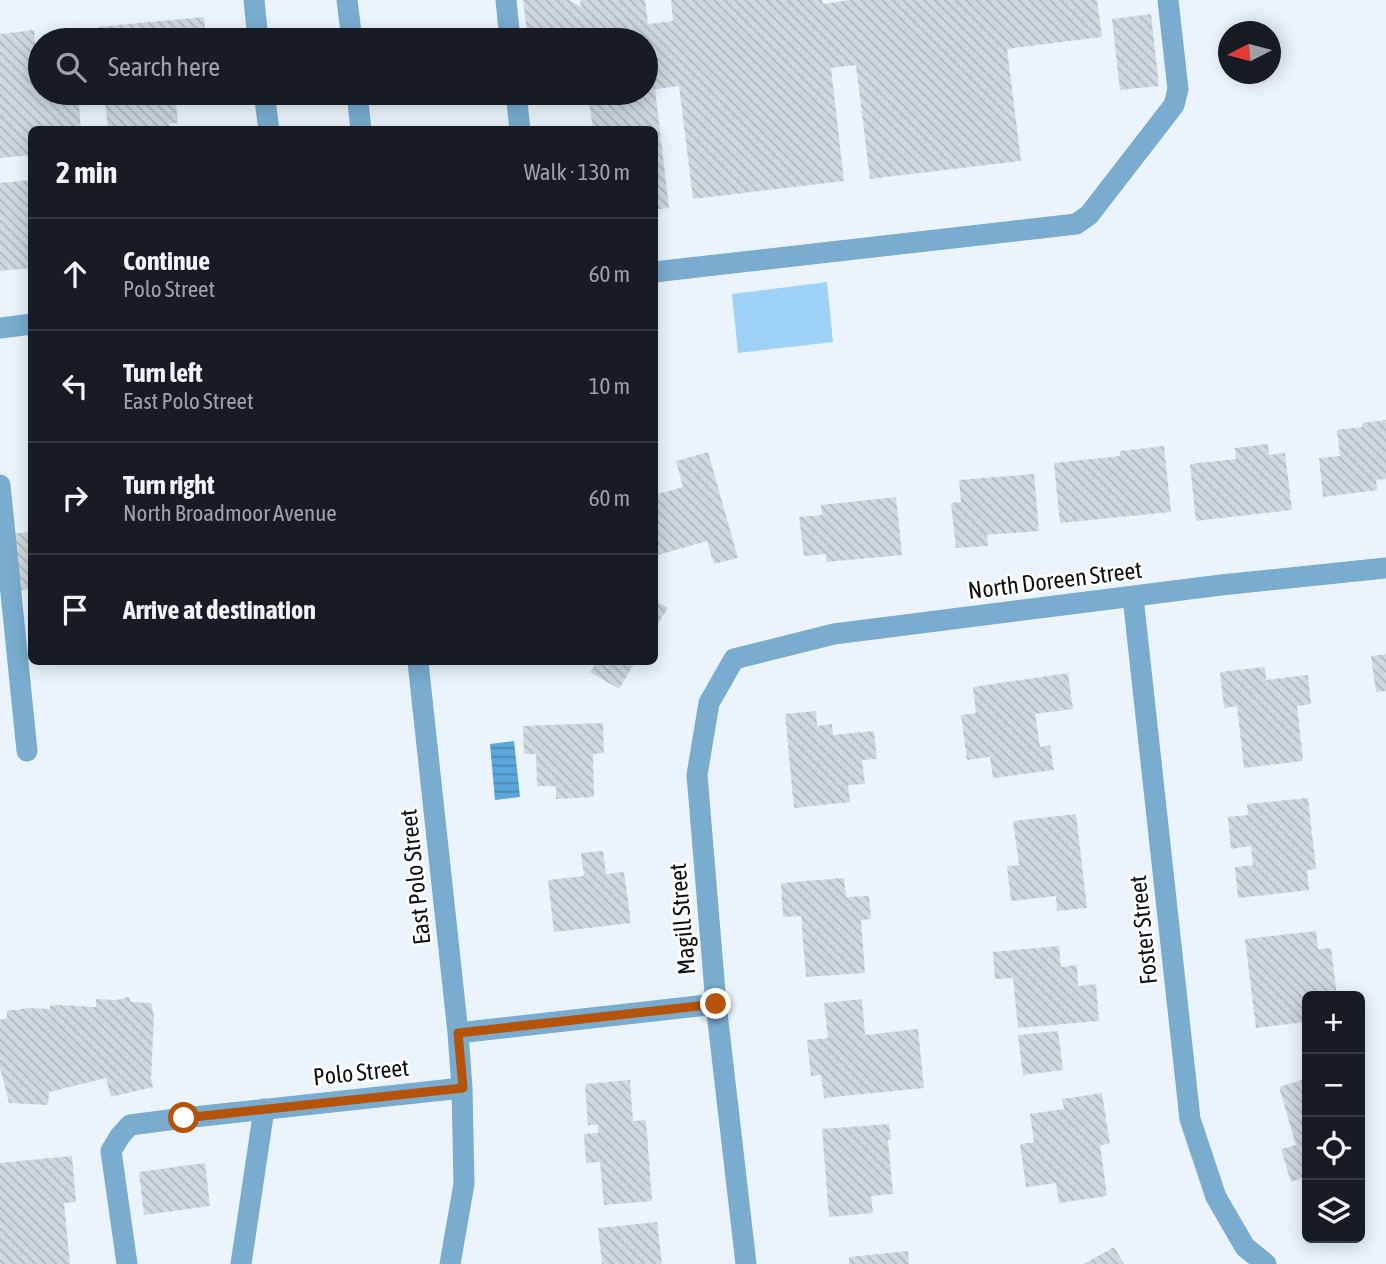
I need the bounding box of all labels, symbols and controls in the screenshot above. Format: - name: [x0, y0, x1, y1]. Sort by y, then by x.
- north arrow: [1218, 21, 1281, 84]
- search box: [28, 28, 658, 105]
- icon: search: [52, 48, 90, 86]
- text: Search here: [108, 52, 220, 82]
- text: 2 min: [56, 155, 117, 189]
- text: Walk · 130 m: [524, 159, 630, 185]
- text: Continue: [123, 246, 210, 276]
- icon: ahead: [56, 255, 94, 293]
- text: 60 m: [589, 261, 630, 287]
- text: Polo Street: [123, 276, 215, 302]
- text: Turn left: [123, 358, 203, 388]
- icon: left: [56, 367, 94, 405]
- text: 10 m: [589, 373, 630, 399]
- text: East Polo Street: [123, 388, 254, 414]
- text: Turn right: [123, 470, 214, 500]
- icon: right: [56, 479, 94, 517]
- text: 60 m: [589, 485, 630, 511]
- text: North Broadmoor Avenue: [123, 500, 337, 526]
- street label: North Doreen Street: [966, 556, 1144, 604]
- icon: arrive: [56, 591, 94, 629]
- text: Arrive at destination: [123, 595, 316, 625]
- street label: East Polo Street: [394, 808, 436, 946]
- street label: Magill Street: [664, 862, 700, 976]
- street label: Foster Street: [1124, 874, 1162, 986]
- route end: [700, 988, 731, 1019]
- map controls: [1302, 991, 1365, 1243]
- button: +: [1302, 991, 1365, 1054]
- street label: Polo Street: [312, 1054, 410, 1090]
- button: −: [1302, 1054, 1365, 1117]
- route start: [168, 1102, 199, 1133]
- button: locate: [1302, 1117, 1365, 1180]
- button: layers: [1302, 1180, 1365, 1243]

